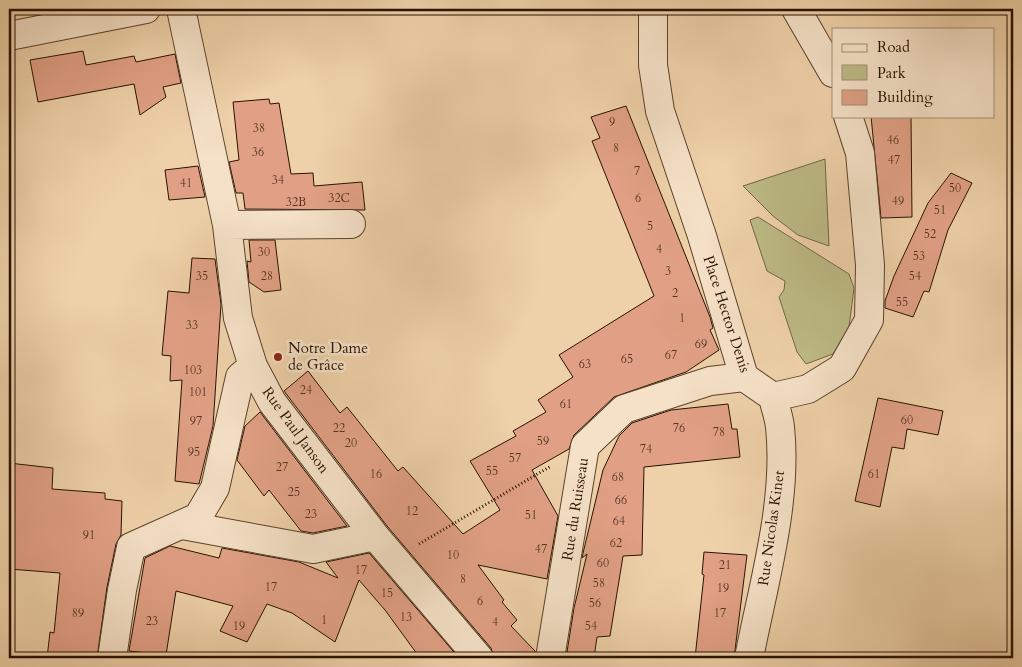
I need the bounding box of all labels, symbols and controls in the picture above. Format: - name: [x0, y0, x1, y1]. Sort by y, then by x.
- legend: [832, 28, 994, 118]
- text: Road: [877, 37, 910, 57]
- text: Park: [877, 63, 906, 83]
- text: Building: [877, 87, 933, 107]
- house number: 9: [609, 114, 615, 130]
- house number: 38: [253, 120, 265, 136]
- house number: 46: [887, 132, 899, 148]
- house number: 8: [613, 140, 619, 156]
- house number: 36: [252, 144, 264, 160]
- house number: 47: [888, 152, 900, 168]
- house number: 7: [634, 163, 640, 179]
- house number: 34: [272, 172, 284, 188]
- house number: 41: [180, 175, 192, 191]
- house number: 50: [949, 180, 961, 196]
- house number: 32C: [328, 190, 350, 206]
- house number: 6: [635, 190, 641, 206]
- house number: 49: [892, 193, 904, 209]
- house number: 32B: [286, 194, 306, 210]
- house number: 51: [934, 202, 946, 218]
- house number: 5: [647, 218, 653, 234]
- house number: 52: [924, 226, 936, 242]
- house number: 4: [656, 241, 662, 257]
- house number: 30: [258, 244, 270, 260]
- house number: 53: [913, 248, 925, 264]
- street label: Place Hector Denis: [699, 253, 755, 375]
- house number: 3: [665, 263, 671, 279]
- house number: 35: [196, 268, 208, 284]
- house number: 28: [261, 268, 273, 284]
- house number: 54: [909, 268, 921, 284]
- house number: 2: [672, 285, 678, 301]
- house number: 55: [896, 294, 908, 310]
- house number: 1: [679, 310, 685, 326]
- house number: 33: [186, 317, 198, 333]
- house number: 69: [695, 336, 707, 352]
- place label: Notre Dame de Grâce: [288, 338, 368, 375]
- house number: 67: [665, 347, 677, 363]
- marker: Notre Dame de Grâce: [272, 351, 284, 363]
- house number: 65: [621, 351, 633, 367]
- house number: 63: [579, 356, 591, 372]
- house number: 103: [184, 362, 202, 378]
- house number: 24: [300, 382, 312, 398]
- street label: Rue Paul Janson: [258, 383, 335, 478]
- house number: 101: [189, 384, 207, 400]
- house number: 61: [560, 396, 572, 412]
- house number: 60: [901, 412, 913, 428]
- house number: 97: [190, 413, 202, 429]
- house number: 22: [333, 420, 345, 436]
- house number: 76: [673, 420, 685, 436]
- house number: 78: [713, 424, 725, 440]
- house number: 59: [537, 433, 549, 449]
- house number: 20: [345, 435, 357, 451]
- house number: 74: [640, 441, 652, 457]
- house number: 95: [188, 444, 200, 460]
- house number: 57: [509, 450, 521, 466]
- street label: Rue du Ruisseau: [557, 456, 593, 562]
- house number: 27: [276, 459, 288, 475]
- house number: 55: [486, 463, 498, 479]
- house number: 16: [370, 466, 382, 482]
- house number: 61: [868, 466, 880, 482]
- house number: 68: [612, 469, 624, 485]
- street label: Rue Nicolas Kinet: [753, 469, 789, 587]
- house number: 25: [288, 484, 300, 500]
- house number: 66: [615, 492, 627, 508]
- house number: 12: [406, 503, 418, 519]
- house number: 23: [305, 506, 317, 522]
- house number: 51: [525, 507, 537, 523]
- house number: 64: [613, 513, 625, 529]
- house number: 91: [83, 527, 95, 543]
- house number: 62: [610, 535, 622, 551]
- house number: 47: [535, 541, 547, 557]
- house number: 10: [447, 547, 459, 563]
- house number: 60: [597, 555, 609, 571]
- house number: 21: [719, 557, 731, 573]
- house number: 17: [355, 562, 367, 578]
- house number: 8: [460, 571, 466, 587]
- house number: 58: [593, 575, 605, 591]
- house number: 17: [265, 579, 277, 595]
- house number: 19: [717, 580, 729, 596]
- house number: 15: [381, 585, 393, 601]
- house number: 6: [477, 593, 483, 609]
- house number: 56: [589, 595, 601, 611]
- house number: 89: [72, 605, 84, 621]
- house number: 17: [714, 605, 726, 621]
- house number: 13: [400, 609, 412, 625]
- house number: 1: [321, 612, 327, 628]
- house number: 23: [146, 613, 158, 629]
- house number: 4: [492, 614, 498, 630]
- house number: 19: [233, 618, 245, 634]
- house number: 54: [585, 618, 597, 634]

